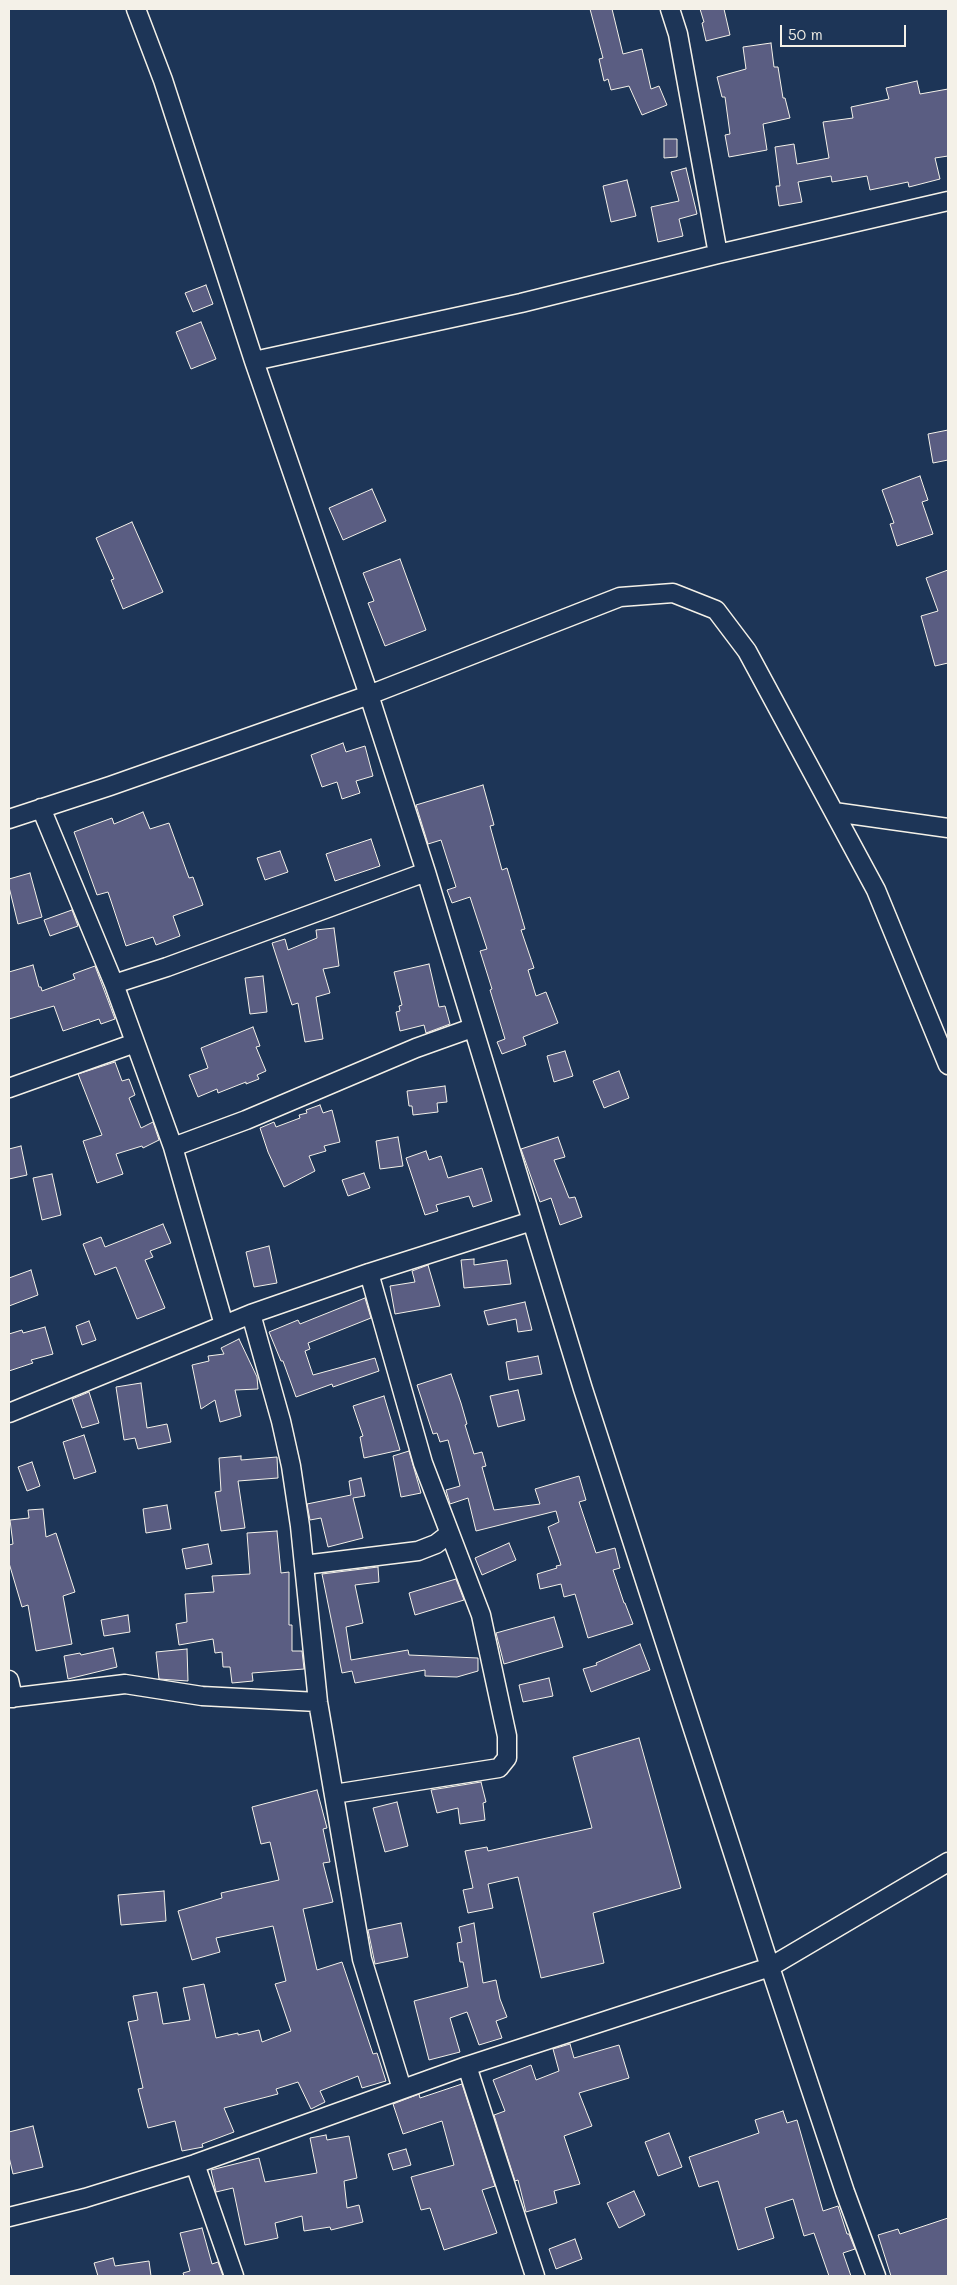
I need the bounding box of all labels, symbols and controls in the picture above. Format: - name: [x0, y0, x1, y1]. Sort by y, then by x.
- scale bar: [782, 15, 908, 47]
- text: 50 m: [788, 24, 823, 44]

